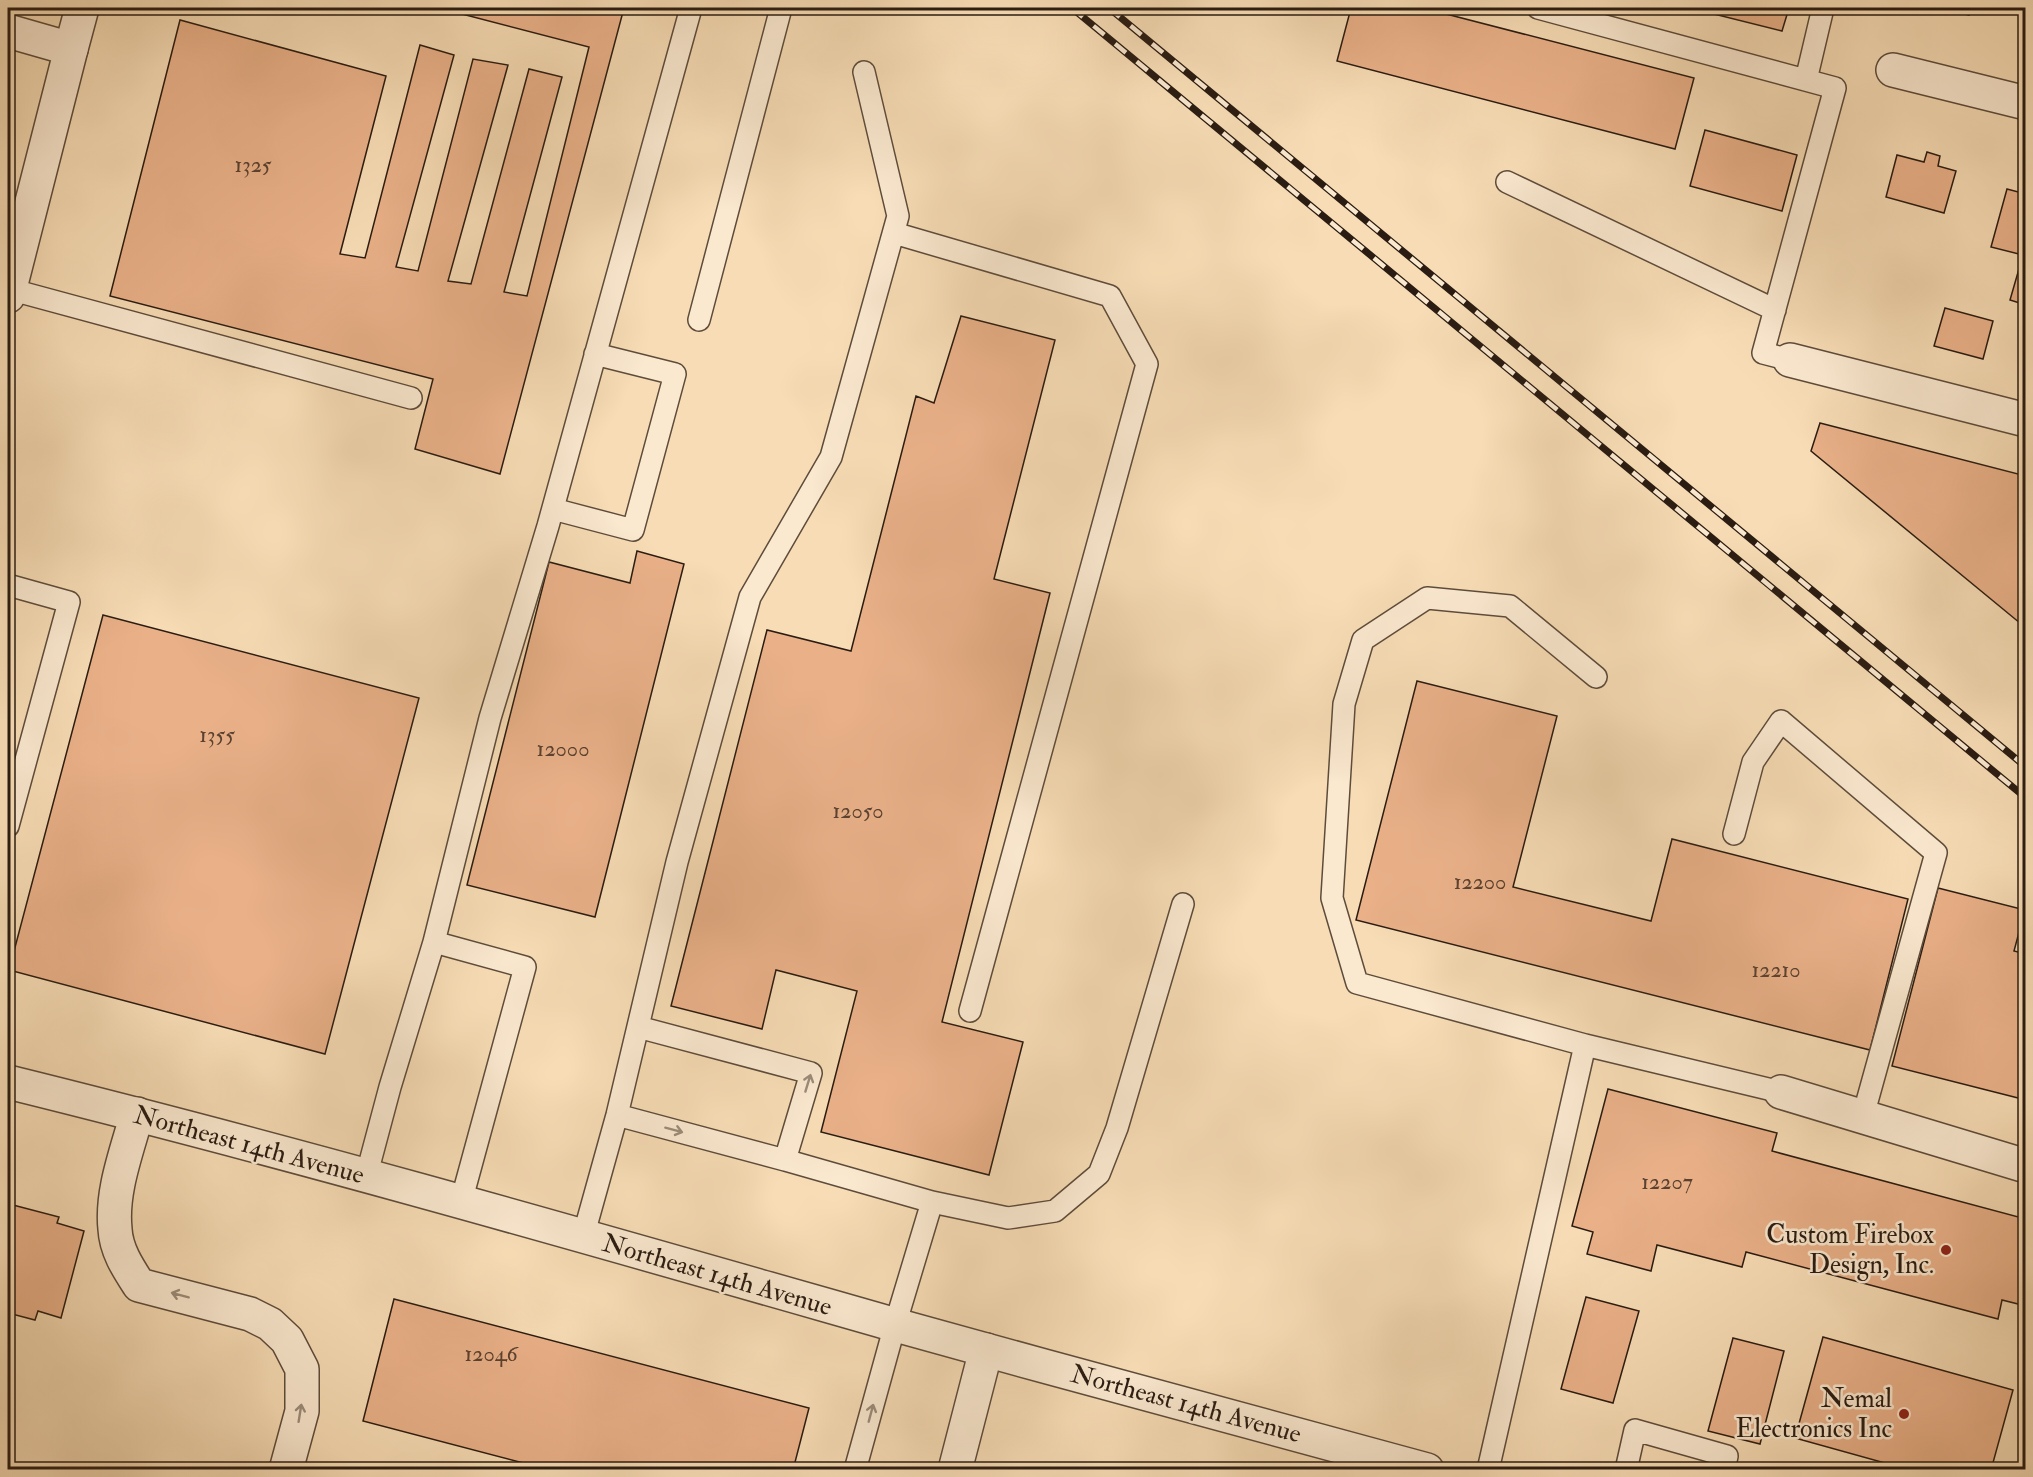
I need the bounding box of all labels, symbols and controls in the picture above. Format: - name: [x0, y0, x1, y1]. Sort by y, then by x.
- house number: 1325: [234, 151, 272, 179]
- house number: 1355: [199, 721, 235, 749]
- house number: 12000: [537, 735, 589, 763]
- house number: 12050: [832, 797, 884, 825]
- house number: 12200: [1454, 868, 1506, 896]
- house number: 12210: [1751, 956, 1801, 984]
- one-way arrow: [803, 1074, 814, 1093]
- street label: Northeast 14th Avenue: [130, 1099, 368, 1191]
- one-way arrow: [664, 1125, 683, 1136]
- house number: 12207: [1641, 1168, 1693, 1196]
- place label: Custom Firebox Design, Inc.: [1766, 1219, 1934, 1281]
- street label: Northeast 14th Avenue: [598, 1227, 836, 1323]
- marker: Custom Firebox Design, Inc.: [1939, 1243, 1953, 1257]
- one-way arrow: [171, 1289, 190, 1301]
- house number: 12046: [464, 1340, 519, 1368]
- street label: Northeast 14th Avenue: [1067, 1358, 1305, 1450]
- place label: Nemal Electronics Inc: [1735, 1383, 1892, 1445]
- one-way arrow: [295, 1404, 306, 1423]
- one-way arrow: [866, 1404, 877, 1423]
- marker: Nemal Electronics Inc: [1897, 1407, 1911, 1421]

